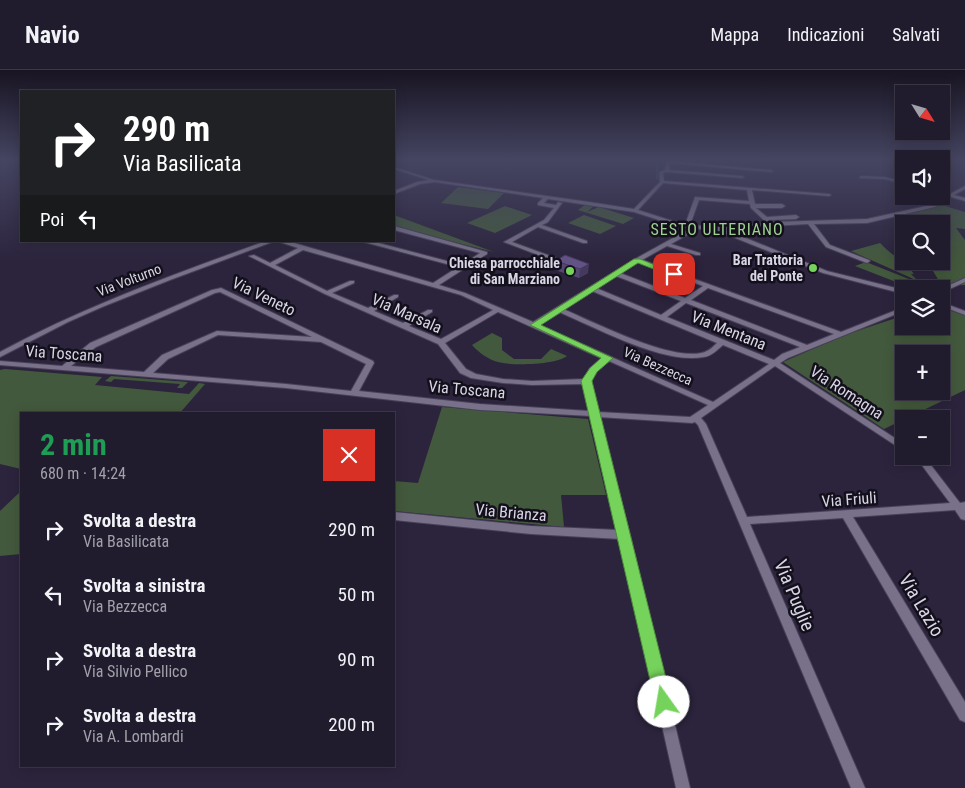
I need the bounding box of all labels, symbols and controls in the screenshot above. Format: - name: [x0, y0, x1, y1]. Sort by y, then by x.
- text: Navio: [25, 21, 80, 49]
- text: Mappa: [711, 24, 759, 45]
- text: Indicazioni: [787, 24, 864, 45]
- text: Salvati: [892, 24, 940, 45]
- north arrow: [895, 85, 950, 140]
- map controls: [895, 85, 950, 465]
- text: 290 m: [123, 109, 210, 150]
- icon: right: [40, 110, 105, 175]
- button: sound: [895, 150, 950, 205]
- text: Via Basilicata: [123, 151, 241, 176]
- icon: left: [74, 205, 102, 233]
- text: Poi: [40, 208, 64, 231]
- button: search: [895, 215, 950, 270]
- district label: SESTO ULTERIANO: [650, 220, 784, 239]
- place label: Bar Trattoria del Ponte: [733, 252, 803, 284]
- pin: [653, 253, 695, 295]
- place label: Chiesa parrocchiale di San Marziano: [449, 255, 560, 287]
- street label: Via Volturno: [95, 260, 163, 300]
- icon: arrive: [660, 260, 688, 288]
- marker: Bar Trattoria del Ponte: [807, 262, 819, 274]
- marker: Chiesa parrocchiale di San Marziano: [564, 265, 576, 277]
- street label: Via Veneto: [229, 273, 298, 320]
- button: layers: [895, 280, 950, 335]
- street label: Via Marsala: [369, 290, 445, 337]
- street label: Via Mentana: [689, 307, 769, 354]
- street label: Via Toscana: [25, 341, 103, 366]
- street label: Via Bezzecca: [621, 344, 695, 388]
- button: +: [895, 345, 950, 400]
- street label: Via Romagna: [807, 362, 887, 423]
- street label: Via Toscana: [428, 377, 506, 402]
- button: −: [895, 410, 950, 465]
- text: 2 min: [40, 427, 107, 462]
- button: close: [323, 429, 375, 481]
- text: 680 m · 14:24: [40, 464, 126, 483]
- street label: Via Friuli: [821, 488, 877, 511]
- street label: Via Brianza: [475, 500, 547, 525]
- text: Svolta a destra: [83, 509, 196, 532]
- icon: right: [40, 516, 68, 544]
- text: 290 m: [328, 518, 375, 541]
- text: Via Basilicata: [83, 532, 169, 551]
- street label: Via Puglie: [769, 556, 820, 634]
- street label: Via Lazio: [894, 570, 949, 641]
- text: Svolta a sinistra: [83, 574, 205, 597]
- icon: left: [40, 581, 68, 609]
- text: 50 m: [338, 583, 375, 606]
- text: Via Bezzecca: [83, 597, 167, 616]
- text: Svolta a destra: [83, 639, 196, 662]
- icon: right: [40, 646, 68, 674]
- text: 90 m: [338, 648, 375, 671]
- text: Via Silvio Pellico: [83, 662, 188, 681]
- position arrow: [637, 675, 689, 727]
- text: Svolta a destra: [83, 704, 196, 727]
- icon: right: [40, 711, 68, 739]
- text: 200 m: [328, 713, 375, 736]
- text: Via A. Lombardi: [83, 727, 184, 746]

